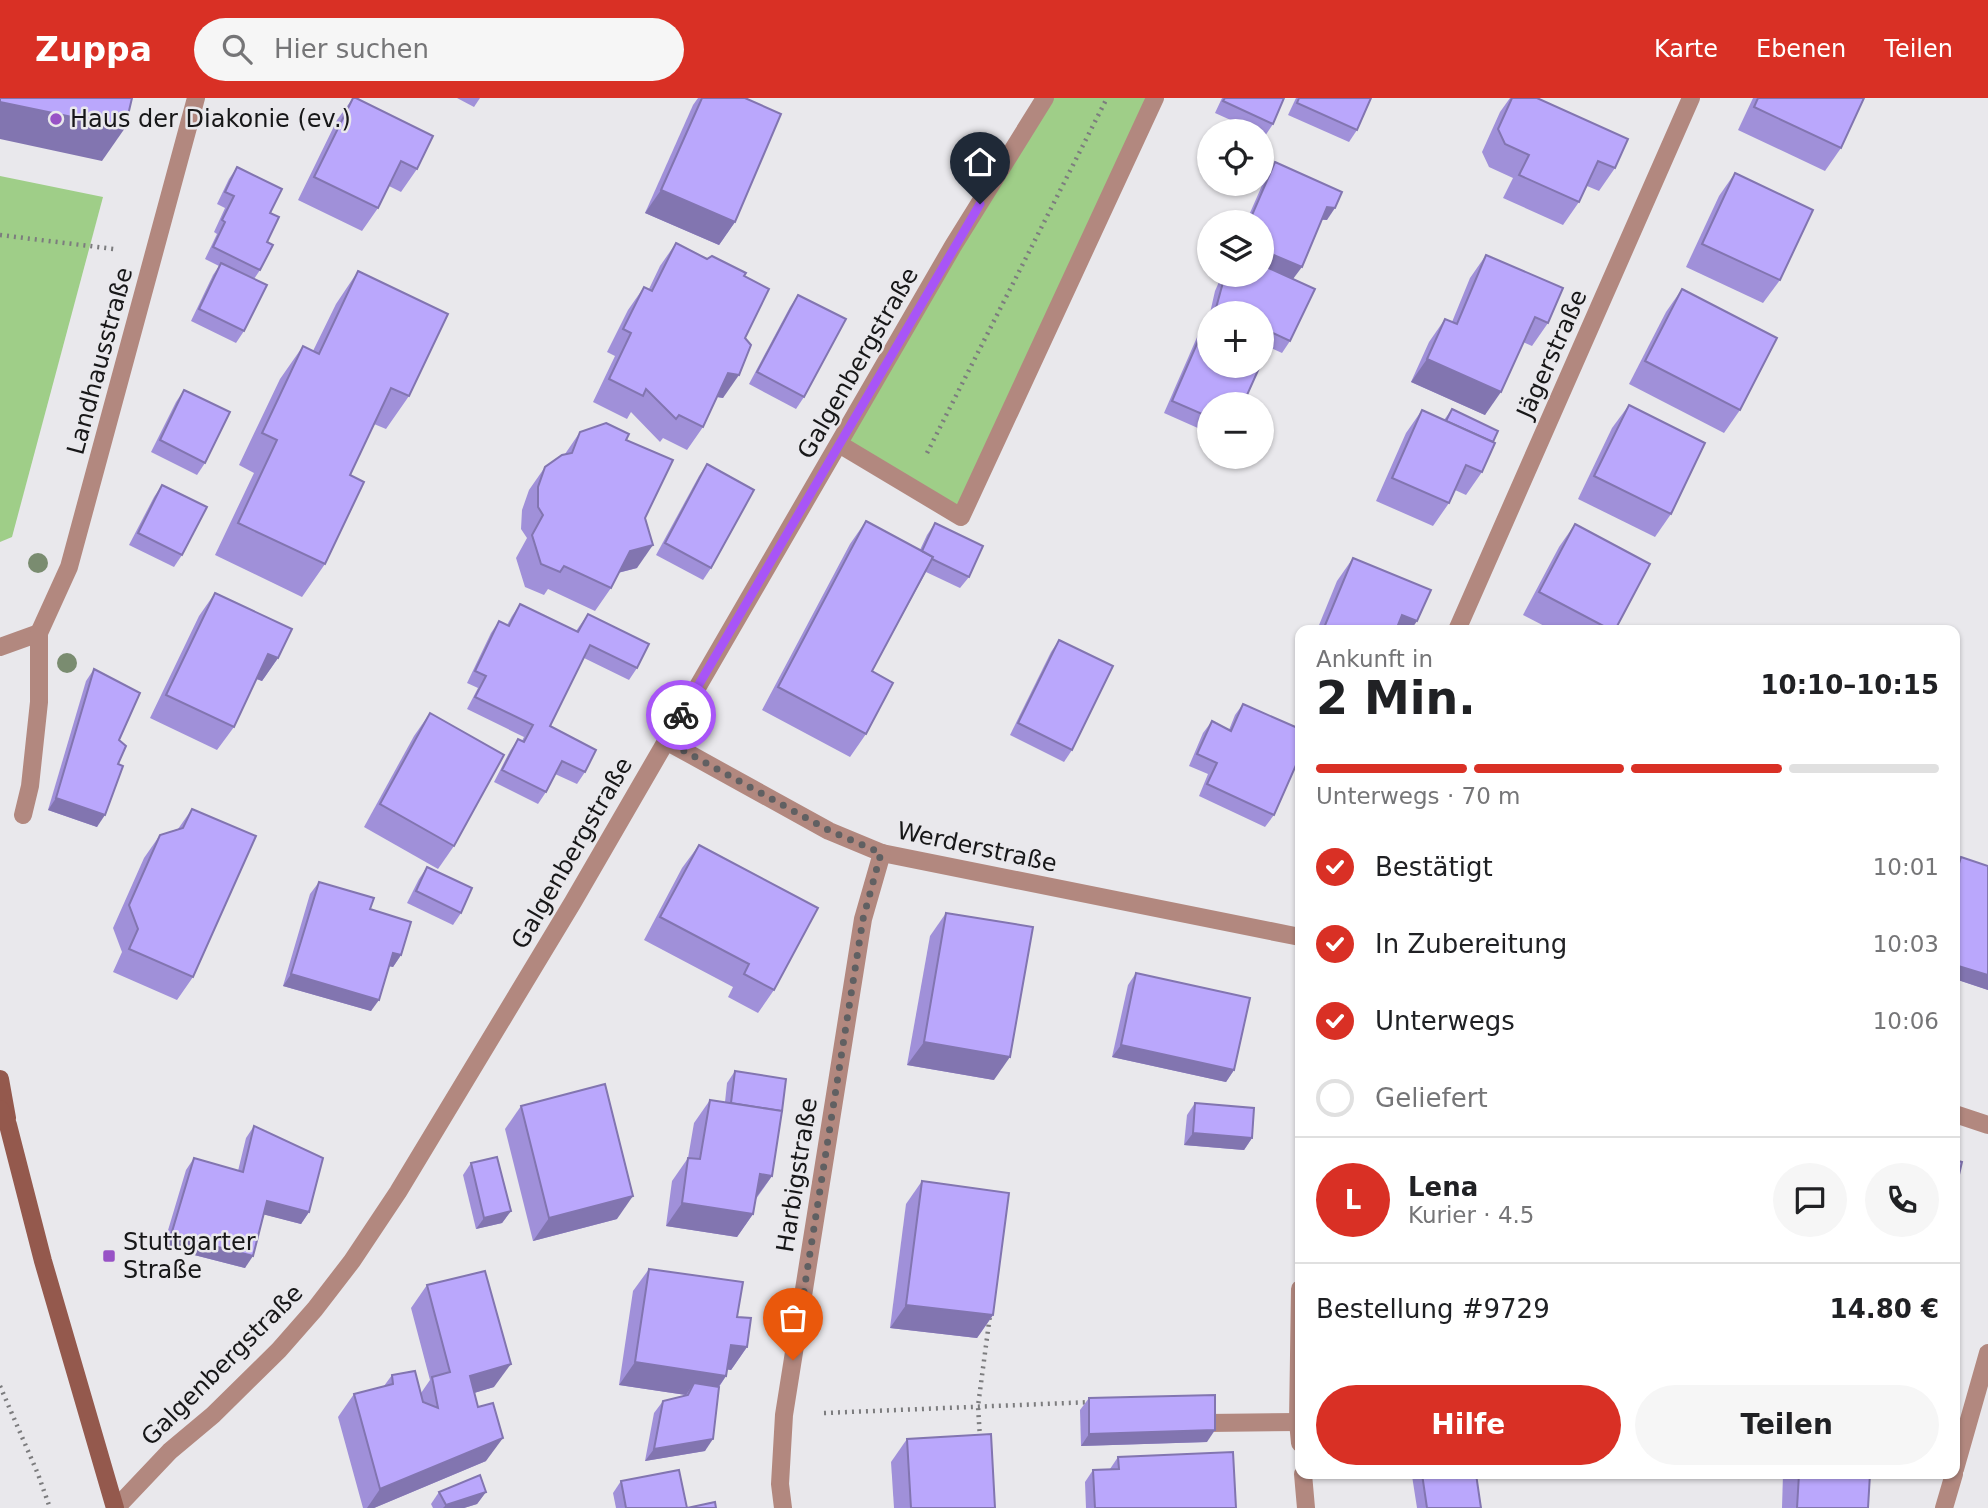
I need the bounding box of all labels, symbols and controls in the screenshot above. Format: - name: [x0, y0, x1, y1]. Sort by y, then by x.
- search box: [194, 18, 684, 81]
- text: Zuppa: [35, 30, 152, 69]
- icon: search: [218, 30, 256, 68]
- text: Hier suchen: [274, 34, 429, 64]
- text: Karte: [1654, 35, 1718, 63]
- text: Ebenen: [1756, 35, 1846, 63]
- text: Teilen: [1884, 35, 1953, 63]
- place label: Haus der Diakonie (ev.): [70, 105, 351, 133]
- marker: Haus der Diakonie (ev.): [48, 111, 64, 127]
- map controls: [1197, 119, 1274, 469]
- button: locate: [1197, 119, 1274, 196]
- pin: [950, 132, 1010, 204]
- icon: home: [961, 143, 999, 181]
- button: layers: [1197, 210, 1274, 287]
- street label: Galgenbergstraße: [792, 262, 924, 464]
- street label: Landhausstraße: [62, 264, 138, 458]
- street label: Jägerstraße: [1510, 285, 1593, 425]
- button: +: [1197, 301, 1274, 378]
- button: −: [1197, 392, 1274, 469]
- text: Ankunft in: [1316, 646, 1433, 672]
- text: 10:10–10:15: [1760, 670, 1939, 700]
- text: 2 Min.: [1316, 671, 1476, 725]
- courier: [646, 680, 716, 750]
- icon: bike: [662, 696, 700, 734]
- street label: Galgenbergstraße: [506, 752, 638, 954]
- text: Unterwegs · 70 m: [1316, 783, 1521, 809]
- street label: Werderstraße: [894, 816, 1060, 878]
- icon: check: [1316, 848, 1354, 886]
- text: Bestätigt: [1375, 852, 1493, 882]
- text: 10:01: [1873, 854, 1939, 880]
- icon: check: [1316, 925, 1354, 963]
- text: In Zubereitung: [1375, 929, 1567, 959]
- text: 10:03: [1873, 931, 1939, 957]
- icon: check: [1316, 1002, 1354, 1040]
- text: Unterwegs: [1375, 1006, 1515, 1036]
- text: 10:06: [1873, 1008, 1939, 1034]
- text: Geliefert: [1375, 1083, 1488, 1113]
- street label: Harbigstraße: [771, 1096, 823, 1254]
- button: chat: [1773, 1163, 1847, 1237]
- button: phone: [1865, 1163, 1939, 1237]
- text: Lena: [1408, 1172, 1478, 1202]
- text: L: [1345, 1185, 1361, 1215]
- text: Kurier · 4.5: [1408, 1202, 1534, 1228]
- place label: Stuttgarter Straße: [123, 1228, 256, 1284]
- marker: Stuttgarter Straße: [101, 1248, 117, 1264]
- street label: Galgenbergstraße: [136, 1279, 308, 1451]
- pin: [763, 1288, 823, 1360]
- text: Bestellung #9729: [1316, 1294, 1550, 1324]
- text: 14.80 €: [1830, 1294, 1939, 1324]
- icon: bag: [774, 1299, 812, 1337]
- button: Hilfe: [1316, 1385, 1621, 1465]
- button: Teilen: [1635, 1385, 1939, 1465]

